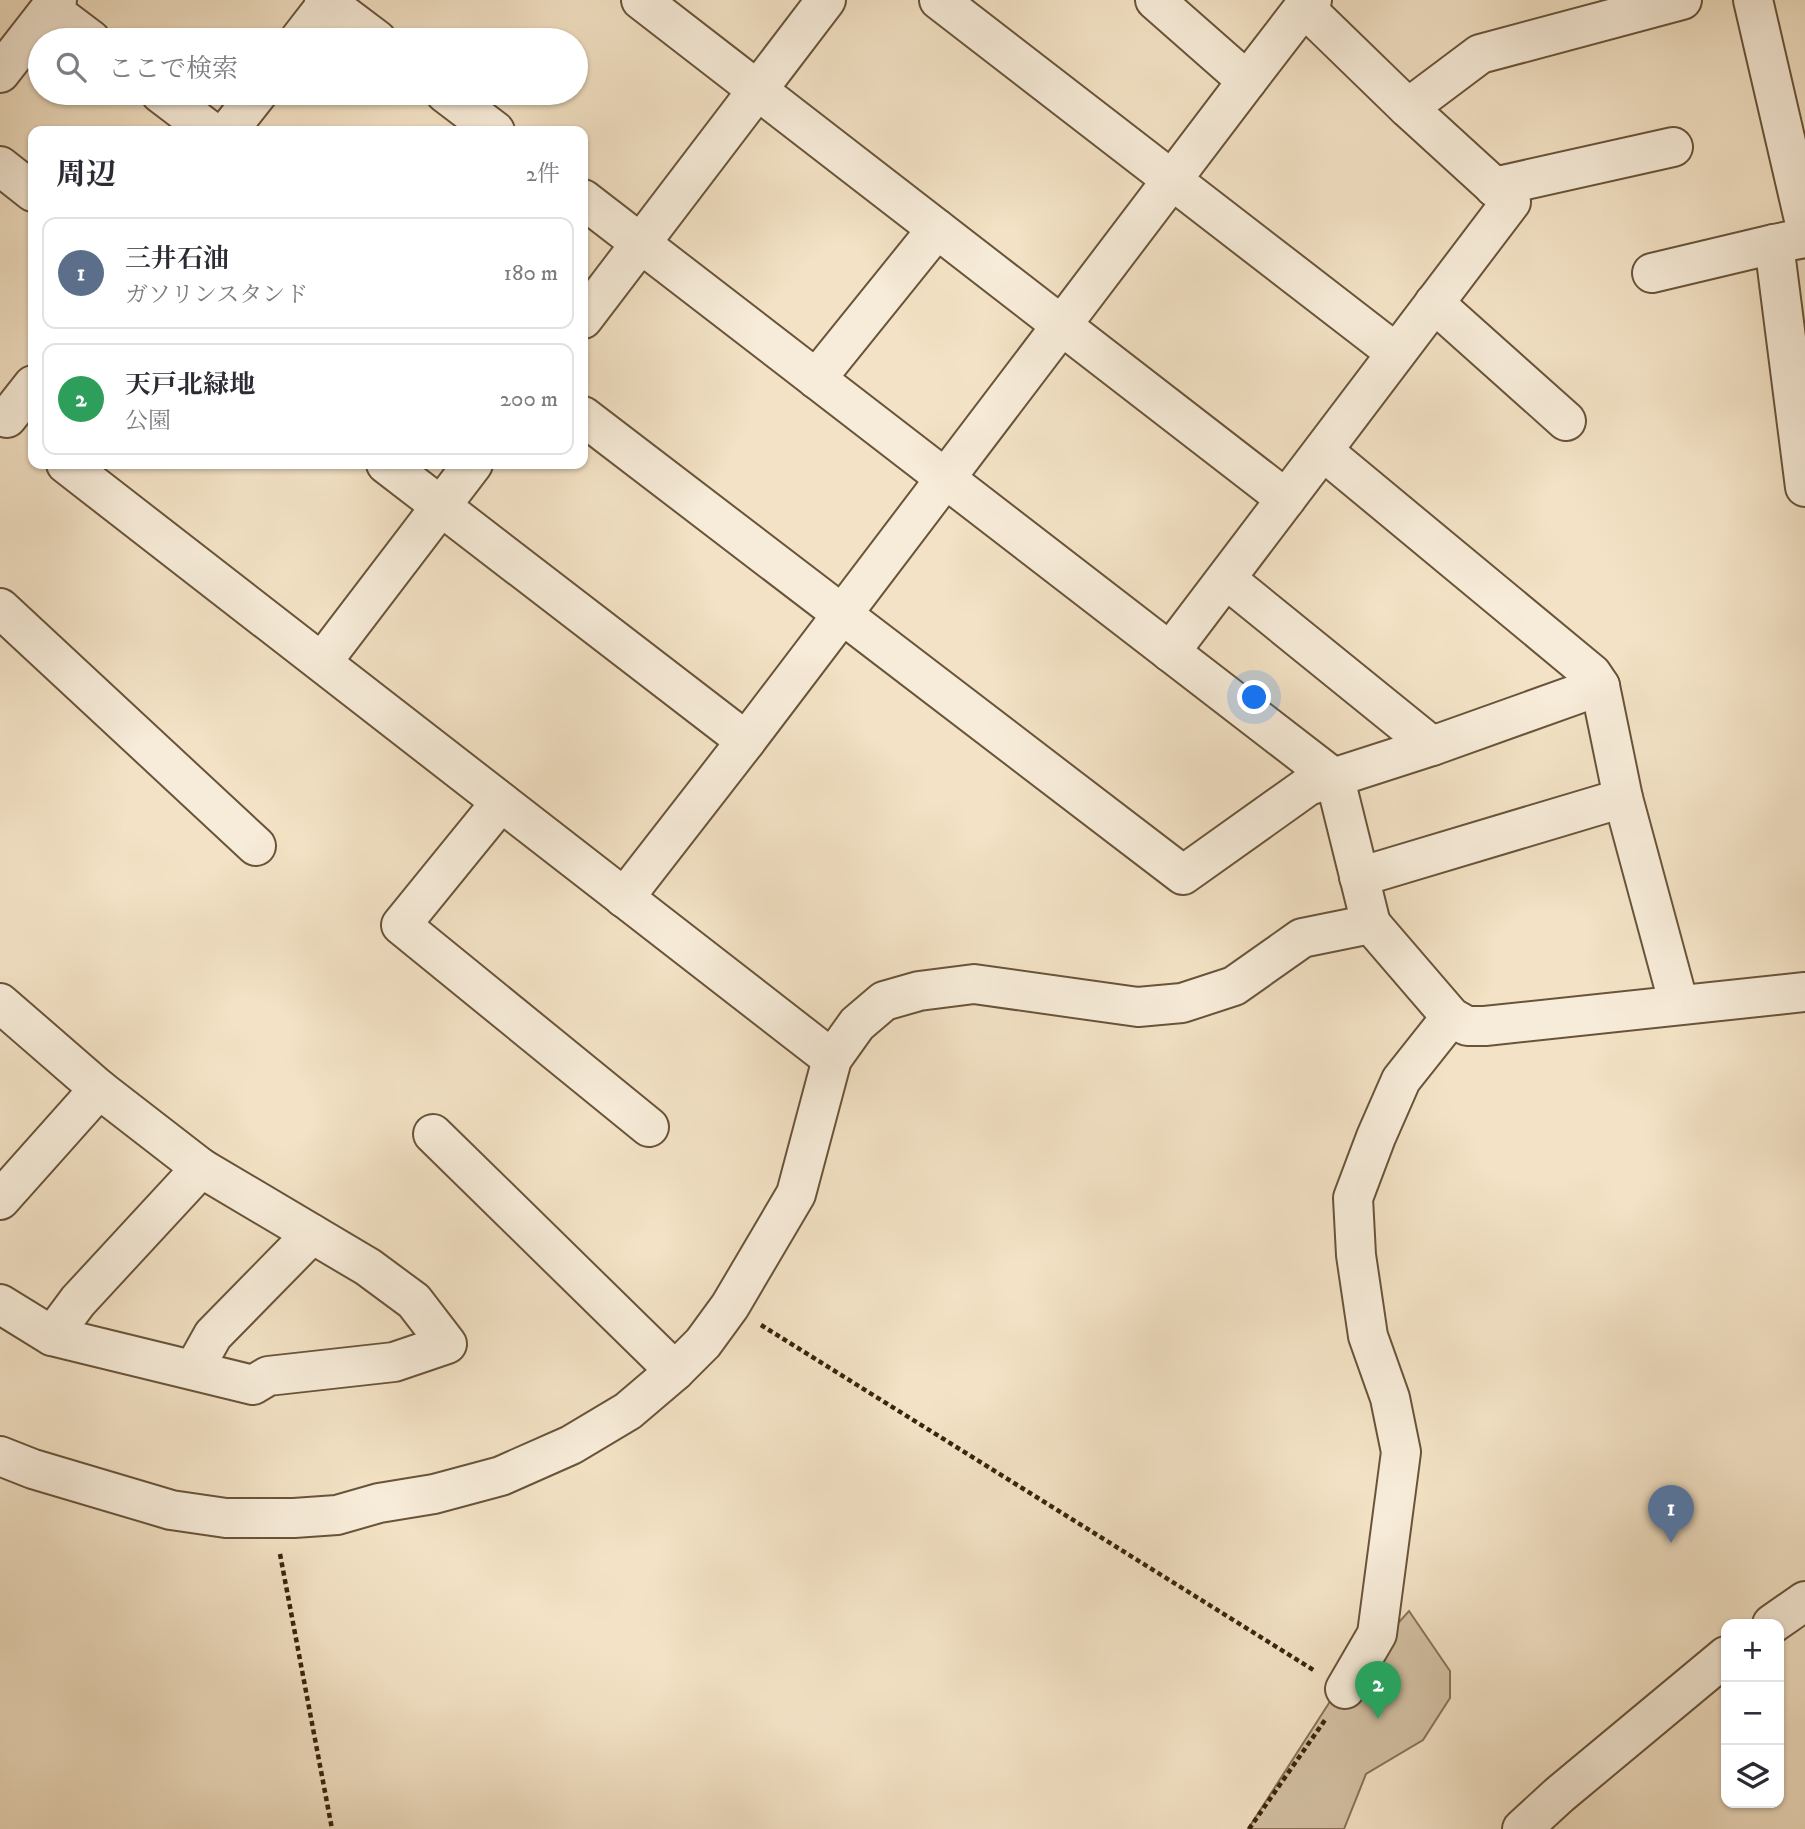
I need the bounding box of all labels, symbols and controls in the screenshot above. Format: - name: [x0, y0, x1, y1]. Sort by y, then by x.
- search box: [28, 28, 588, 105]
- icon: search: [52, 48, 90, 86]
- text: ここで検索: [108, 53, 238, 86]
- text: 周辺: [56, 157, 116, 194]
- text: 2件: [526, 160, 560, 189]
- text: 三井石油: [125, 243, 229, 276]
- text: 1: [77, 259, 85, 288]
- text: 180 m: [503, 259, 558, 288]
- text: ガソリンスタンド: [125, 281, 308, 310]
- text: 天戸北緑地: [125, 369, 255, 402]
- text: 2: [75, 385, 87, 414]
- text: 200 m: [500, 385, 558, 414]
- text: 公園: [125, 407, 171, 436]
- your location: [1237, 680, 1271, 714]
- pin: 1: [1648, 1485, 1694, 1543]
- map controls: [1721, 1619, 1784, 1808]
- button: +: [1721, 1619, 1784, 1682]
- pin: 2: [1355, 1661, 1401, 1719]
- button: −: [1721, 1682, 1784, 1745]
- button: layers: [1721, 1745, 1784, 1808]

